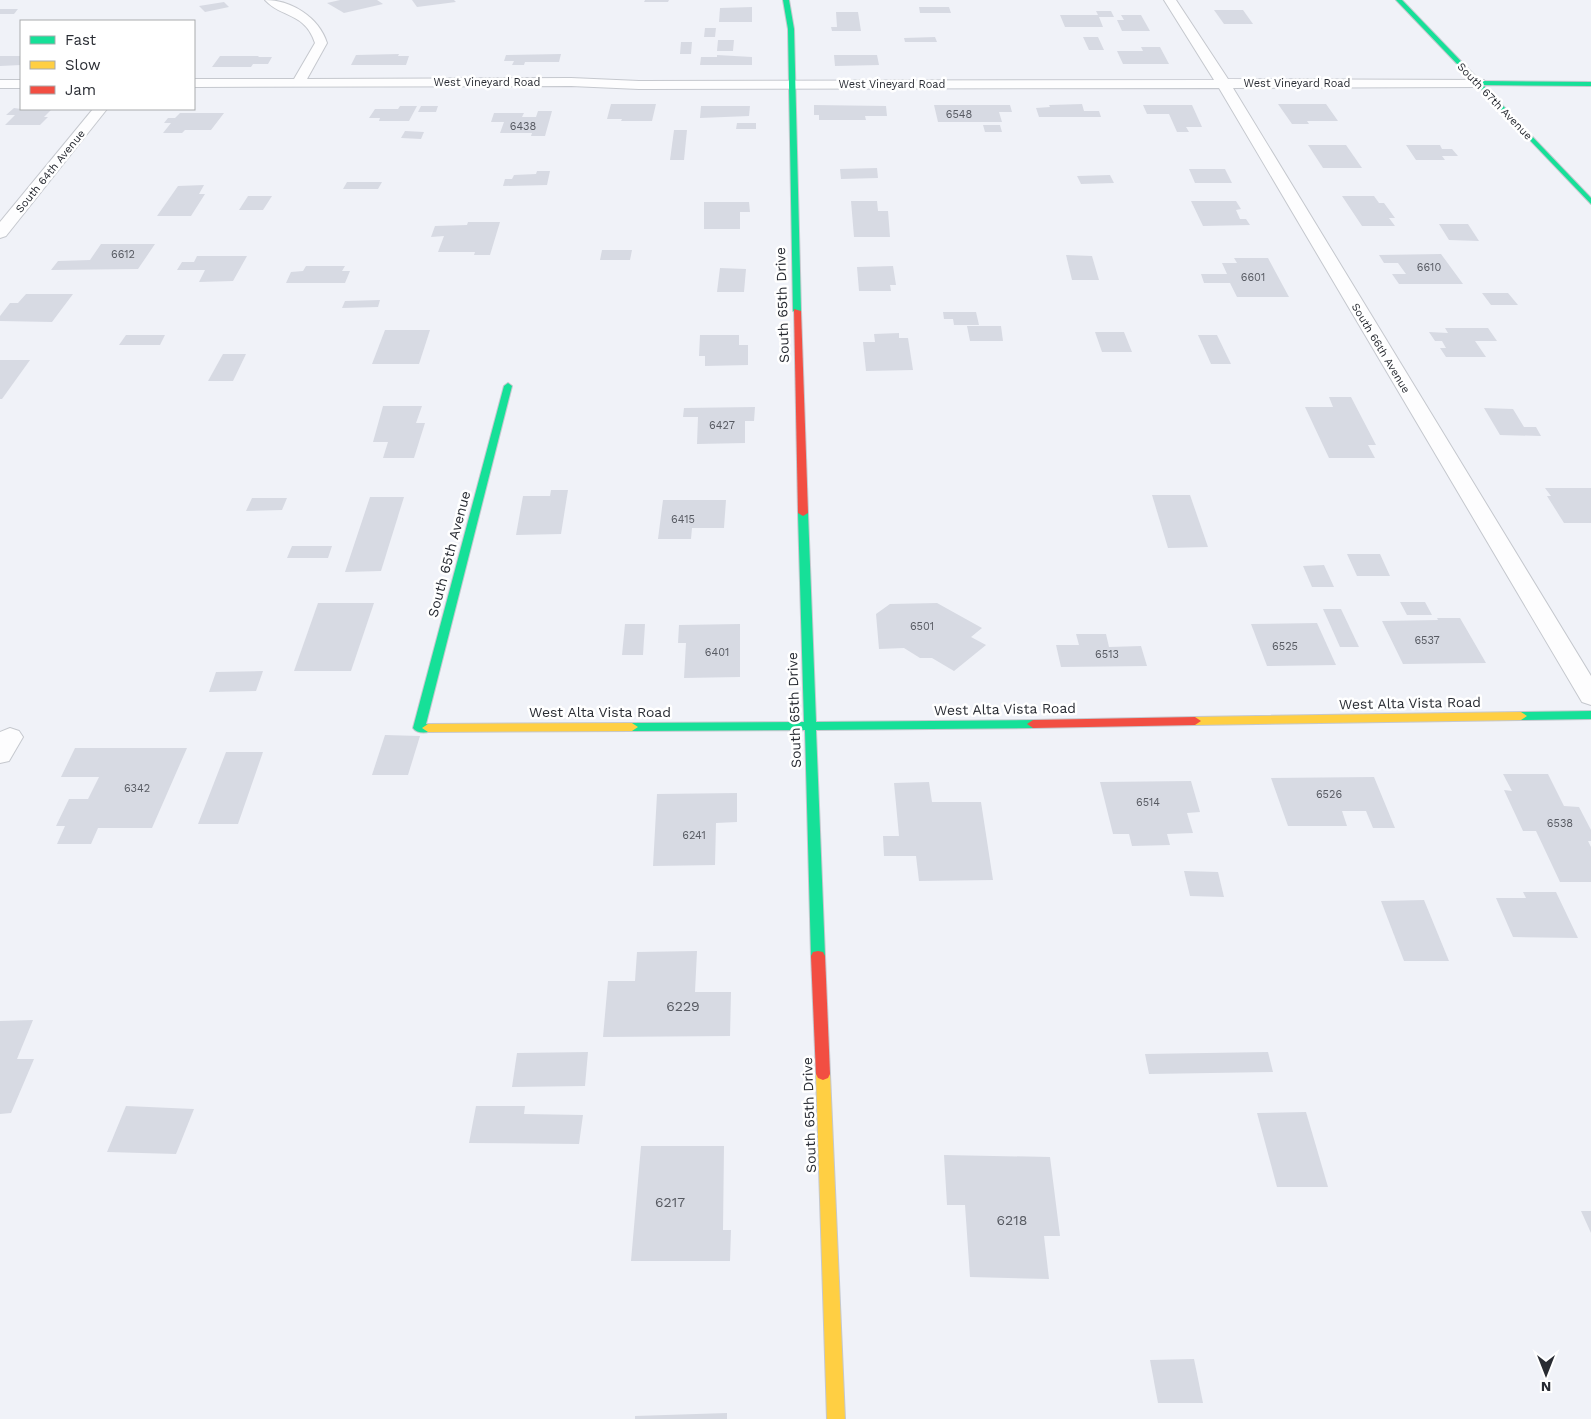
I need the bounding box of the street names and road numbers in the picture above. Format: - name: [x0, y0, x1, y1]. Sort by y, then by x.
- street label: South 67th Avenue: [1455, 60, 1535, 143]
- street label: West Vineyard Road: [434, 76, 540, 89]
- street label: West Vineyard Road: [1244, 77, 1350, 90]
- street label: West Vineyard Road: [839, 78, 945, 91]
- street label: South 64th Avenue: [13, 127, 88, 215]
- street label: South 65th Drive: [772, 247, 792, 363]
- street label: South 66th Avenue: [1349, 301, 1413, 396]
- street label: South 65th Avenue: [424, 489, 474, 619]
- street label: South 65th Drive: [784, 652, 804, 768]
- street label: West Alta Vista Road: [1339, 694, 1481, 712]
- street label: West Alta Vista Road: [934, 700, 1076, 718]
- street label: West Alta Vista Road: [529, 704, 671, 720]
- street label: South 65th Drive: [799, 1057, 819, 1173]

